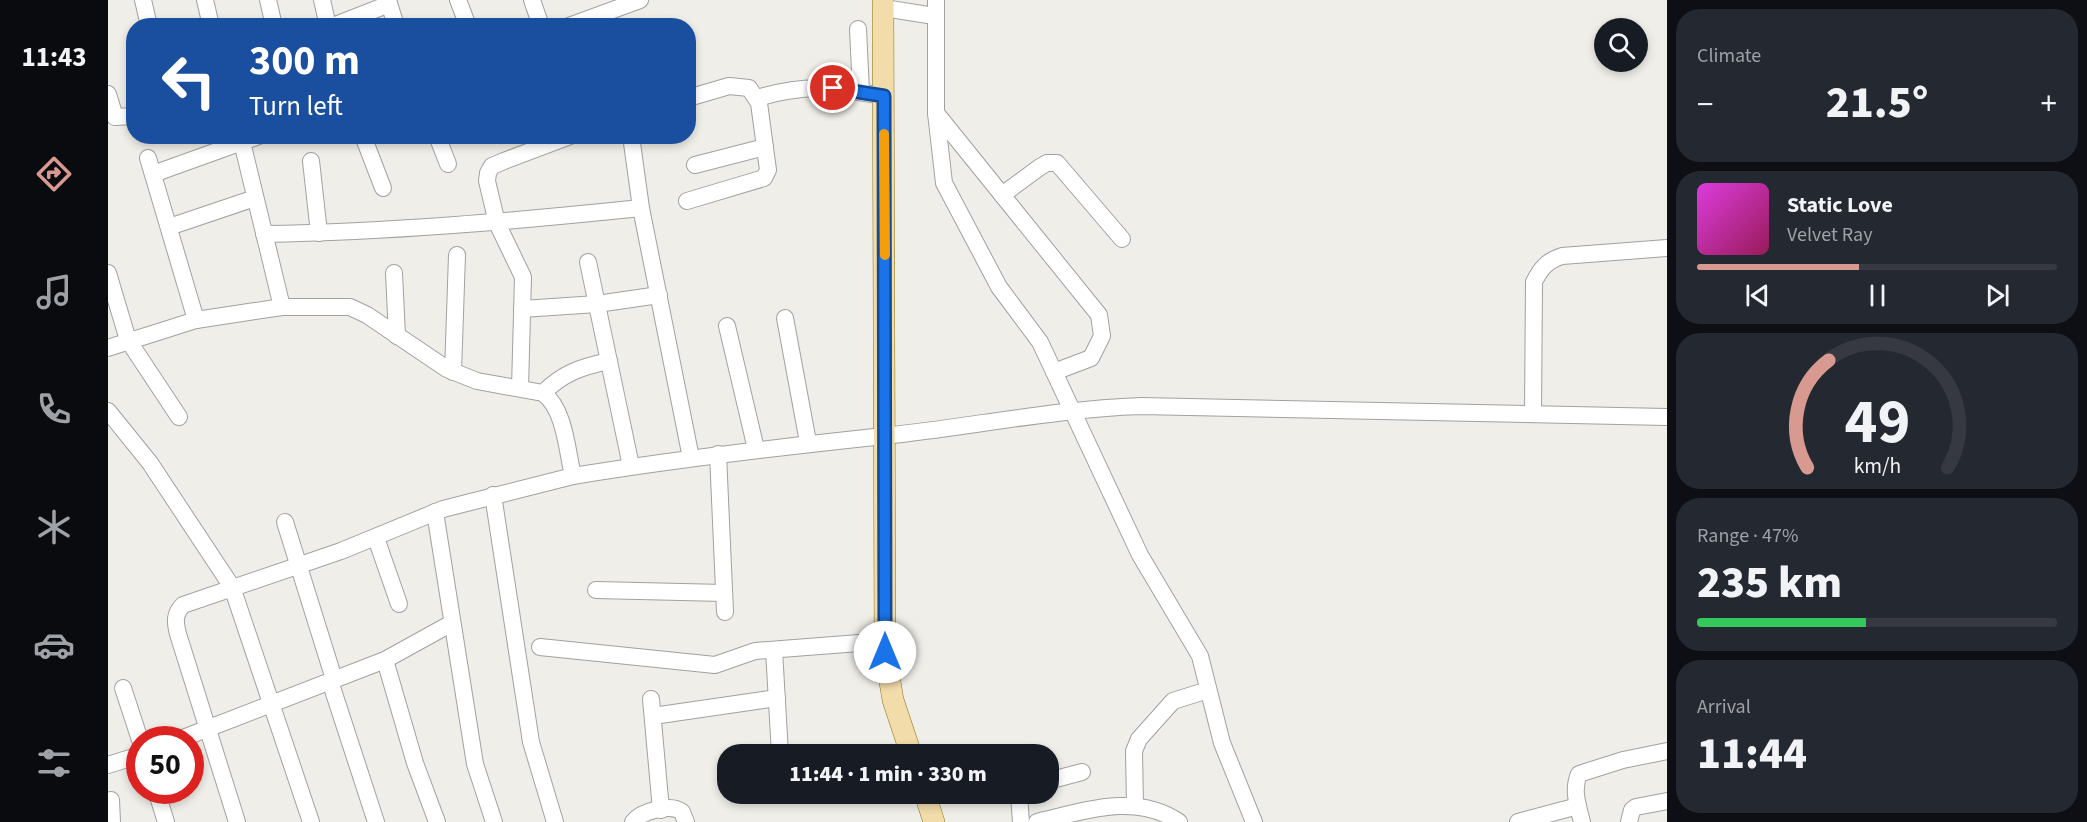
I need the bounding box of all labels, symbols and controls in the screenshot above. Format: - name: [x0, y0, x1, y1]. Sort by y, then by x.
- map controls: [1594, 18, 1648, 72]
- button: search: [1594, 18, 1648, 72]
- text: 300 m: [249, 31, 360, 91]
- text: 11:43: [21, 38, 87, 77]
- icon: left: [150, 42, 228, 120]
- text: Climate: [1697, 42, 1761, 70]
- pin: [807, 62, 858, 113]
- icon: arrive: [816, 71, 849, 104]
- text: 21.5°: [1826, 71, 1928, 135]
- text: −: [1697, 81, 1713, 128]
- text: +: [2041, 81, 2057, 128]
- text: Turn left: [249, 87, 343, 126]
- icon: directions: [33, 153, 75, 195]
- text: Static Love: [1787, 189, 1893, 221]
- text: Velvet Ray: [1787, 221, 1873, 249]
- icon: music: [33, 271, 75, 313]
- icon: previous: [1741, 279, 1774, 312]
- icon: pause: [1861, 279, 1894, 312]
- icon: next: [1981, 279, 2014, 312]
- text: 49: [1844, 378, 1910, 467]
- icon: phone: [33, 388, 75, 430]
- text: km/h: [1853, 451, 1901, 482]
- icon: climate: [33, 506, 75, 548]
- text: Range · 47%: [1697, 522, 1798, 550]
- text: 235 km: [1697, 551, 1842, 615]
- position arrow: [853, 620, 917, 684]
- icon: car: [33, 624, 75, 666]
- text: Arrival: [1697, 693, 1751, 721]
- text: 11:44: [1697, 722, 1807, 786]
- speed limit sign: 50: [126, 726, 204, 804]
- icon: filters: [33, 742, 75, 784]
- text: 11:44 · 1 min · 330 m: [789, 758, 987, 790]

